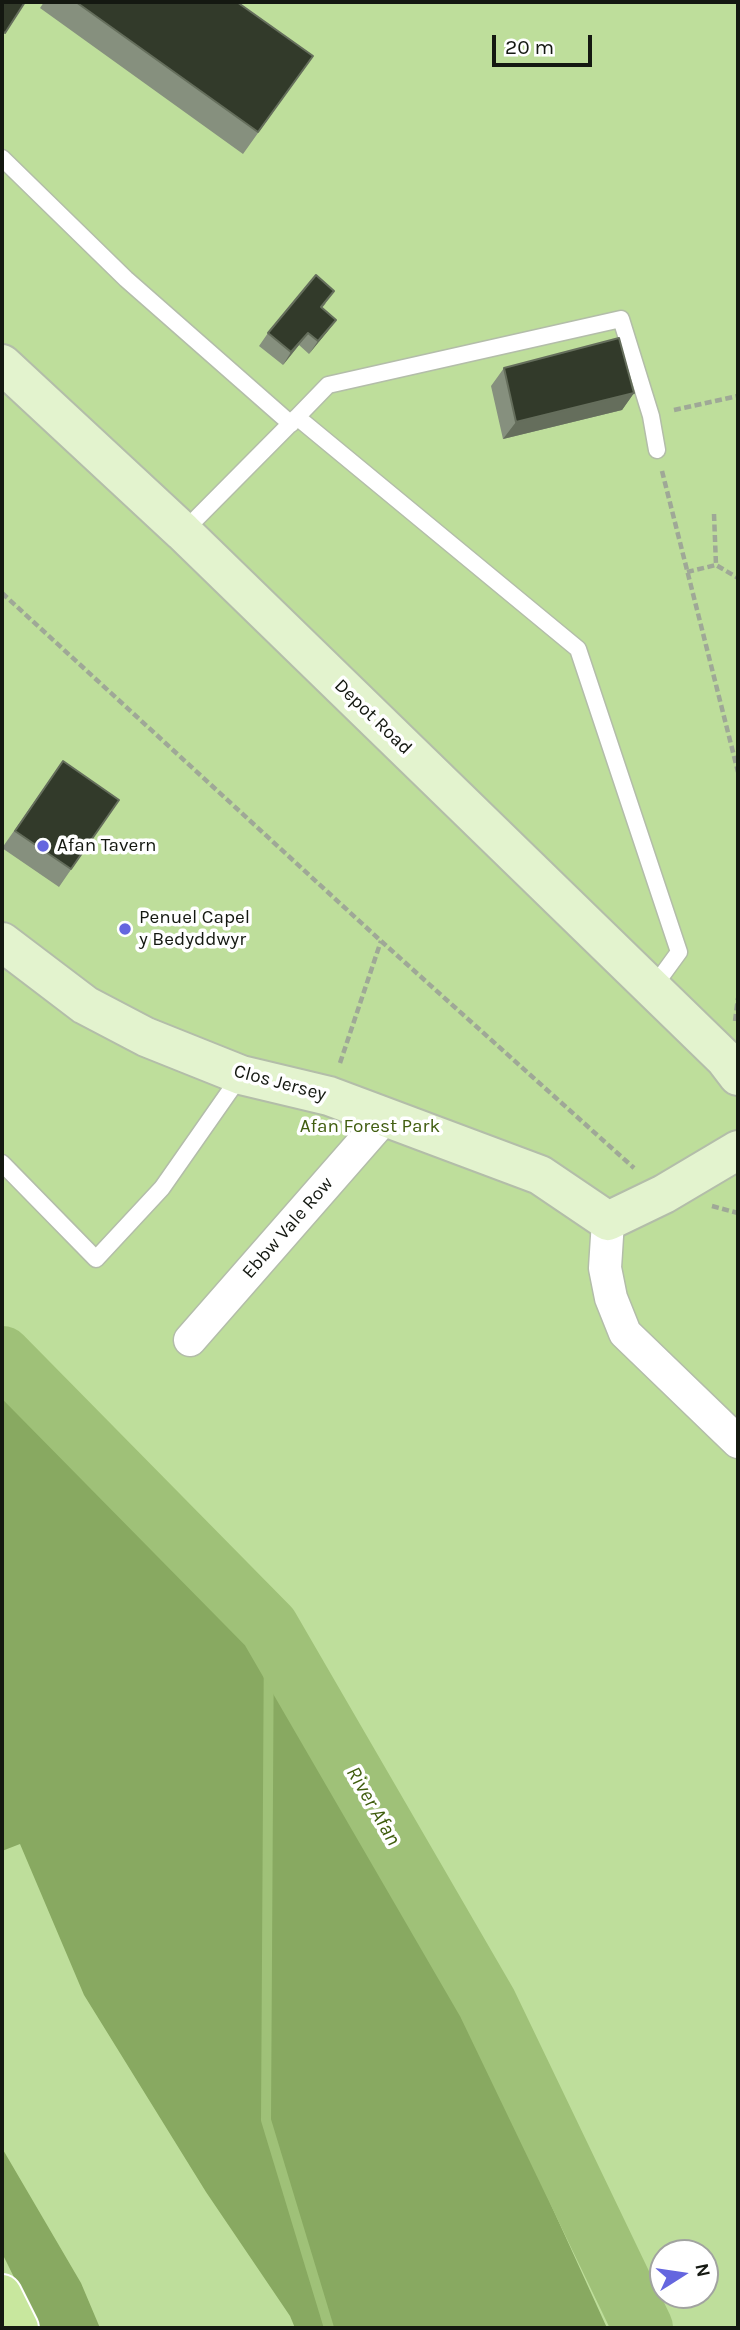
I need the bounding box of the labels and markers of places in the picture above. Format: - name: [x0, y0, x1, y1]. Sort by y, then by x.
- place label: Afan Tavern: [57, 835, 157, 857]
- marker: Afan Tavern: [35, 838, 51, 854]
- place label: Penuel Capel y Bedyddwyr: [139, 907, 250, 951]
- marker: Penuel Capel y Bedyddwyr: [117, 921, 133, 937]

